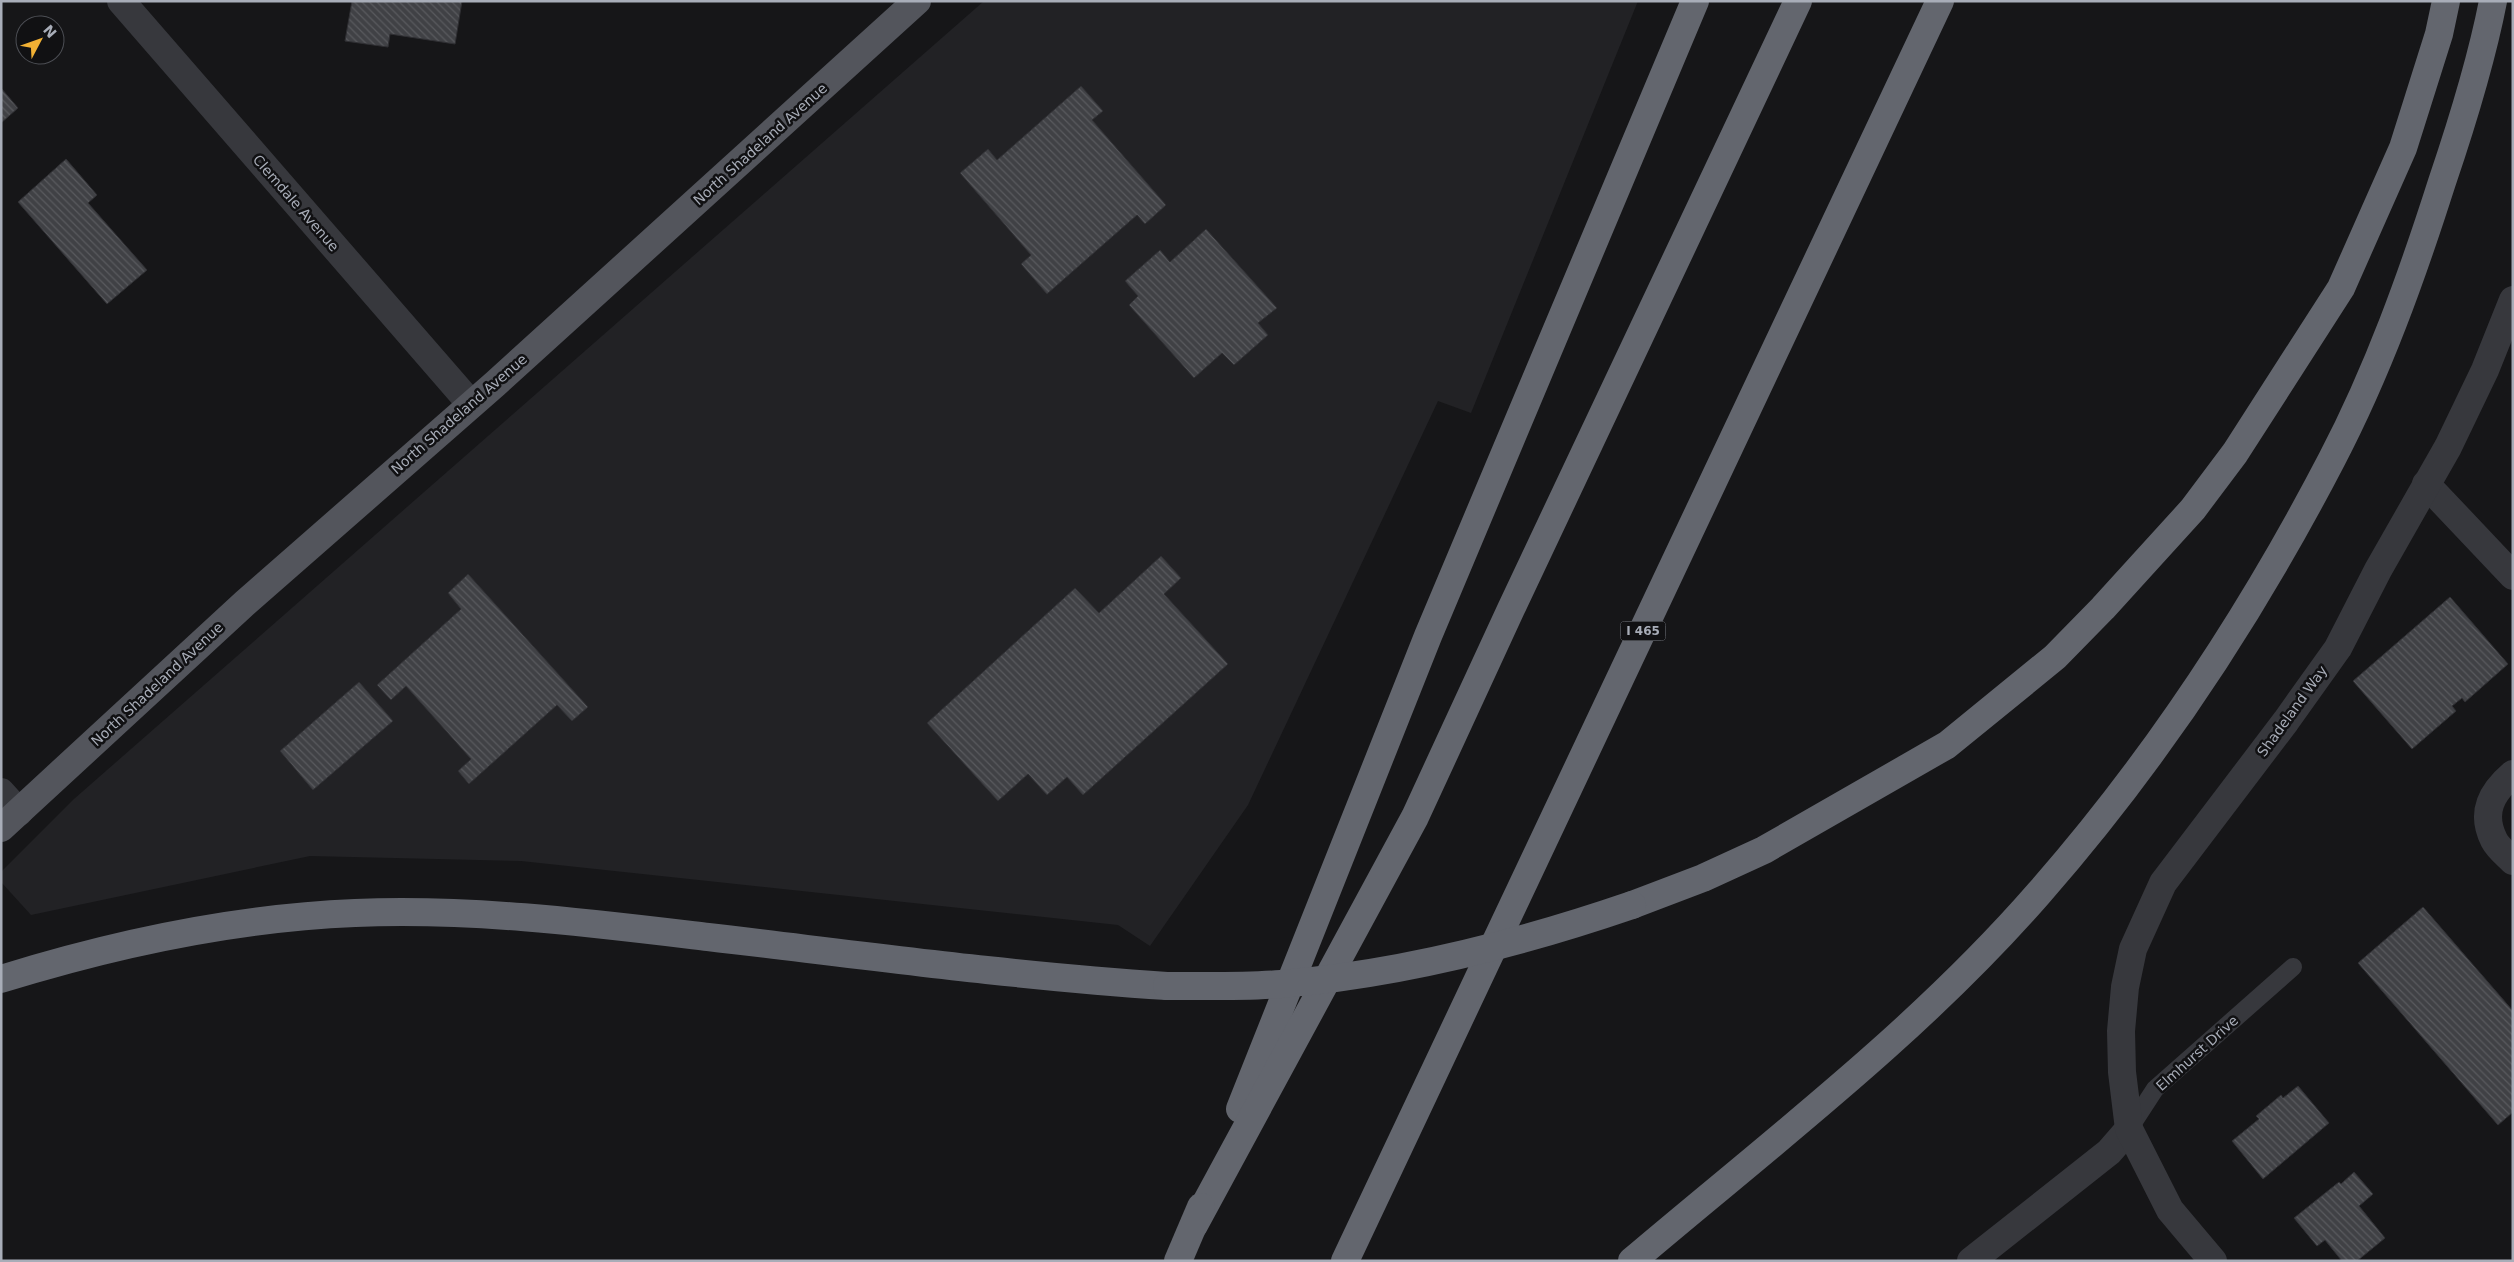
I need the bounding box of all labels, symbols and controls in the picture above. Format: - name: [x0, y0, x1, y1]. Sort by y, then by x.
- north arrow: [15, 15, 65, 65]
- text: N: [40, 22, 60, 41]
- street label: North Shadeland Avenue: [690, 80, 830, 208]
- street label: Clemdale Avenue: [250, 152, 342, 254]
- street label: North Shadeland Avenue: [388, 351, 530, 477]
- street label: North Shadeland Avenue: [88, 619, 226, 749]
- road number: I 465: [1620, 622, 1666, 640]
- street label: Shadeland Way: [2254, 662, 2330, 760]
- street label: Elmhurst Drive: [2153, 1012, 2241, 1094]

